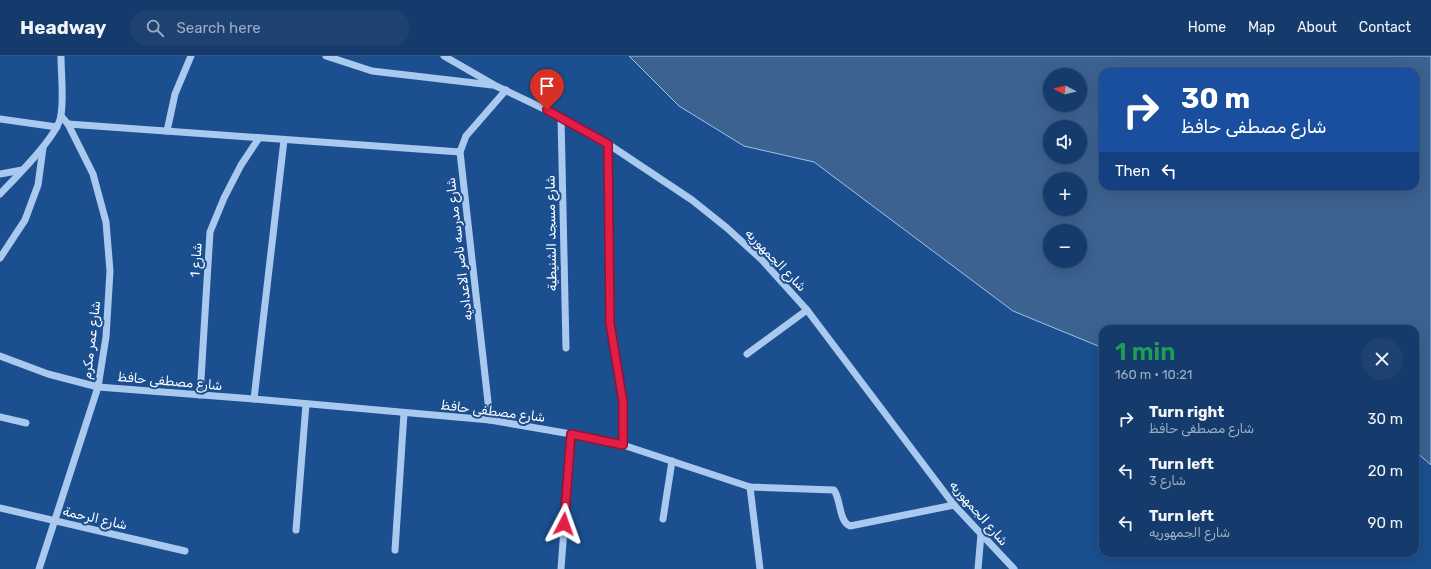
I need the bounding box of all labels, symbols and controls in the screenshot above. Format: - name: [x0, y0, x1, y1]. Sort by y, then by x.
- search box: [130, 10, 410, 46]
- text: Headway: [20, 16, 106, 39]
- icon: search: [144, 17, 166, 39]
- text: Search here: [176, 19, 261, 37]
- text: Home: [1188, 19, 1226, 36]
- text: Map: [1248, 19, 1275, 36]
- text: About: [1297, 19, 1337, 36]
- text: Contact: [1359, 19, 1411, 36]
- north arrow: [1043, 68, 1087, 112]
- map controls: [1043, 68, 1087, 268]
- pin: [530, 69, 564, 110]
- icon: arrive: [536, 75, 558, 97]
- text: 30 m: [1181, 82, 1250, 115]
- icon: right: [1115, 84, 1167, 136]
- text: شارع مصطفى حافظ: [1181, 116, 1327, 138]
- button: sound: [1043, 120, 1087, 164]
- icon: left: [1158, 160, 1180, 182]
- text: Then: [1115, 162, 1150, 180]
- button: +: [1043, 172, 1087, 216]
- street label: شارع مسجد الشنيطية: [542, 175, 562, 291]
- street label: شارع مدرسه ناصر الاعداديه: [443, 176, 477, 321]
- button: −: [1043, 224, 1087, 268]
- street label: شارع الجمهوريه: [741, 226, 810, 296]
- street label: شارع 1: [187, 242, 207, 278]
- street label: شارع عمر مكرم: [79, 300, 105, 380]
- text: 1 min: [1115, 338, 1175, 366]
- button: close: [1361, 338, 1403, 380]
- text: 160 m · 10:21: [1115, 367, 1192, 382]
- street label: شارع مصطفى حافظ: [117, 369, 223, 395]
- street label: شارع مصطفى حافظ: [440, 397, 546, 427]
- text: Turn right: [1149, 403, 1224, 421]
- icon: right: [1115, 408, 1137, 430]
- text: 30 m: [1367, 410, 1403, 428]
- text: شارع مصطفى حافظ: [1149, 421, 1254, 436]
- text: Turn left: [1149, 455, 1214, 473]
- icon: left: [1115, 460, 1137, 482]
- text: 20 m: [1368, 462, 1403, 480]
- text: شارع 3: [1149, 473, 1186, 488]
- street label: شارع الجمهوريه: [945, 477, 1011, 550]
- street label: شارع الرحمة: [61, 503, 129, 535]
- position arrow: [543, 503, 585, 545]
- text: Turn left: [1149, 507, 1214, 525]
- icon: left: [1115, 512, 1137, 534]
- text: 90 m: [1368, 514, 1403, 532]
- text: شارع الجمهوريه: [1149, 525, 1230, 540]

